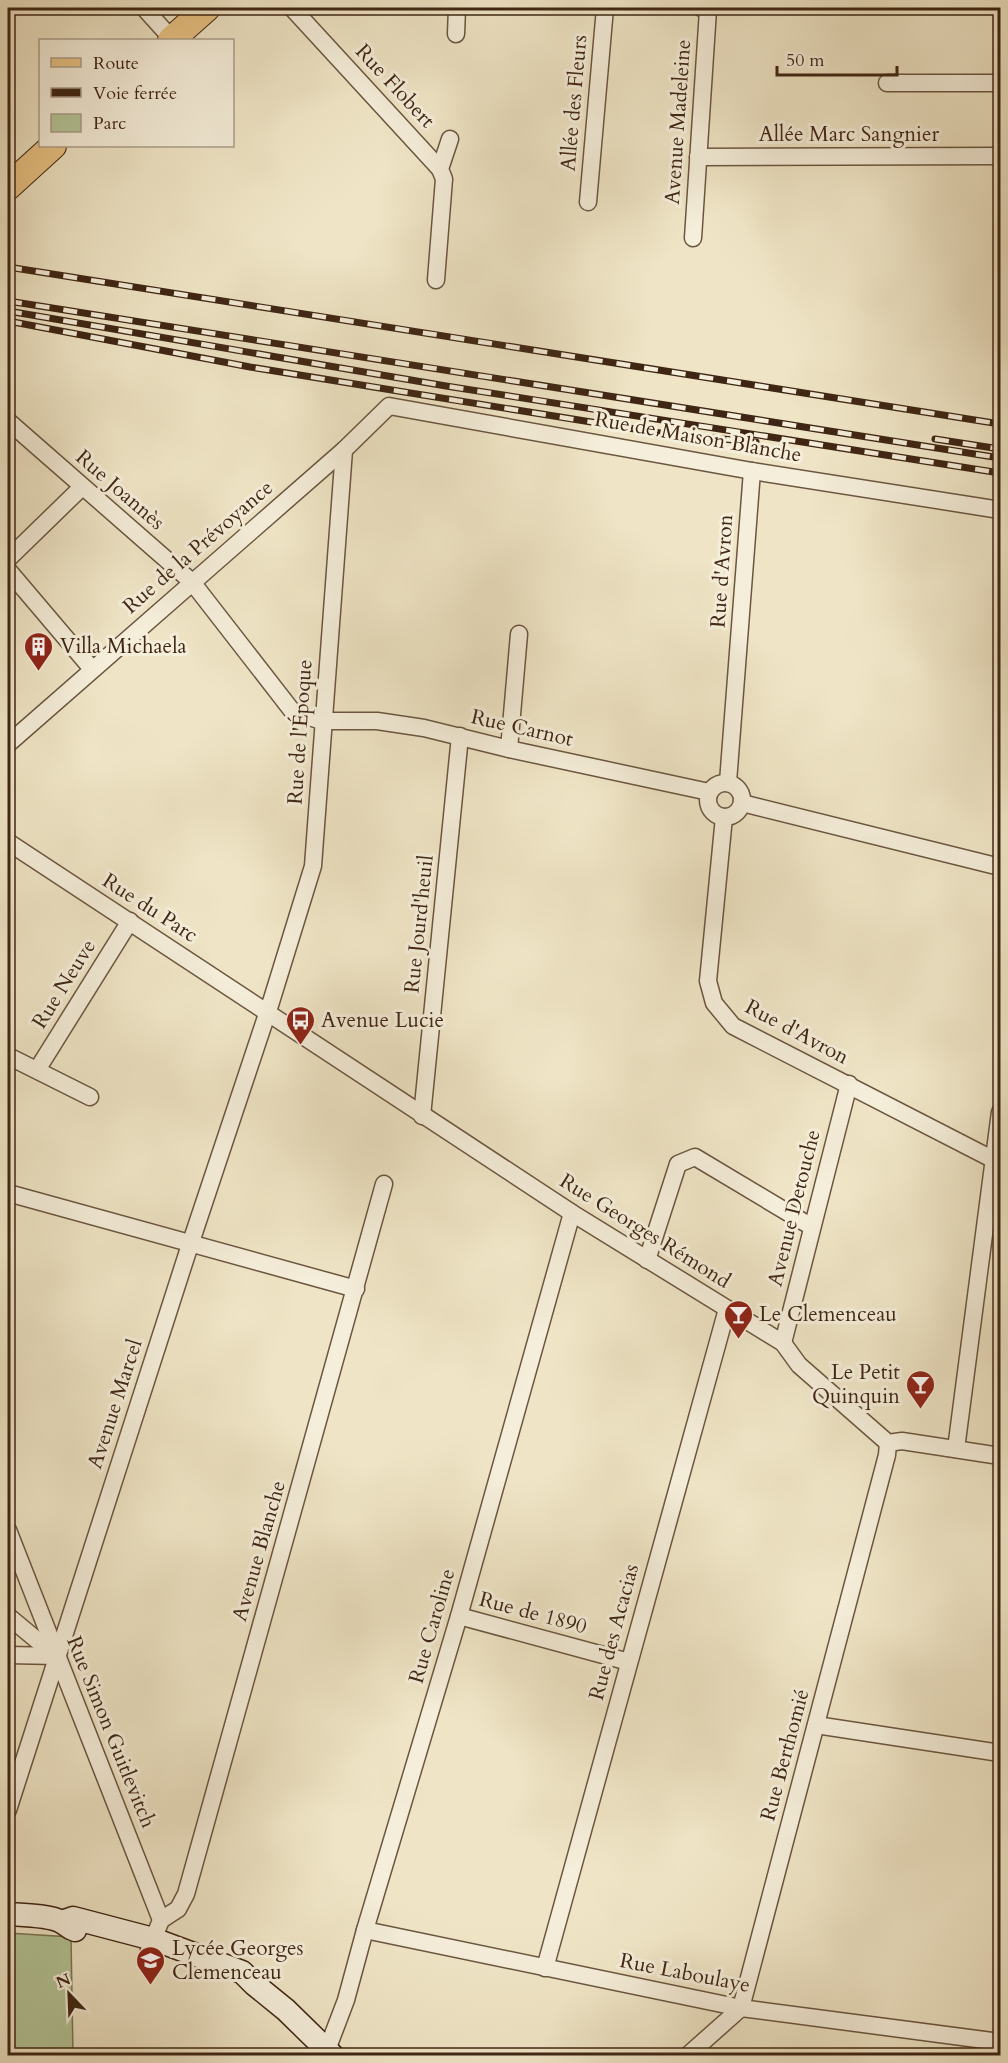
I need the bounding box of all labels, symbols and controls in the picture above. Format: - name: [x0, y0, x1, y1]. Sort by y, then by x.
- street label: Allée des Fleurs: [554, 34, 594, 172]
- street label: Rue Flobert: [349, 38, 442, 135]
- street label: Avenue Madeleine: [658, 38, 698, 206]
- legend: [39, 39, 234, 147]
- scale bar: [777, 39, 897, 77]
- text: 50 m: [786, 48, 825, 73]
- text: Route: [93, 51, 139, 76]
- text: Voie ferrée: [93, 81, 177, 106]
- text: Parc: [93, 111, 126, 136]
- street label: Allée Marc Sangnier: [759, 120, 940, 149]
- street label: Rue de Maison Blanche: [592, 405, 804, 469]
- street label: Rue Joannès: [69, 443, 171, 537]
- street label: Rue de la Prévoyance: [117, 474, 279, 620]
- street label: Rue d'Avron: [704, 513, 740, 629]
- building icon: Villa Michaela: [23, 630, 55, 672]
- place label: Villa Michaela: [60, 632, 187, 661]
- street label: Rue de l'Époque: [280, 658, 320, 806]
- street label: Rue Carnot: [468, 702, 576, 754]
- street label: Rue Jourd'heuil: [397, 854, 441, 994]
- street label: Rue du Parc: [97, 866, 203, 950]
- street label: Rue Neuve: [25, 934, 103, 1034]
- street label: Rue d'Avron: [740, 993, 854, 1072]
- bus stop icon: Avenue Lucie: [284, 1004, 316, 1046]
- place label: Avenue Lucie: [321, 1006, 444, 1035]
- street label: Avenue Detouche: [761, 1127, 827, 1289]
- street label: Rue Georges Rémond: [554, 1167, 736, 1295]
- bar icon: Le Clemenceau: [722, 1298, 754, 1340]
- place label: Le Clemenceau: [759, 1300, 897, 1329]
- street label: Avenue Marcel: [80, 1335, 150, 1473]
- place label: Le Petit Quinquin: [812, 1358, 900, 1411]
- bar icon: Le Petit Quinquin: [905, 1368, 937, 1410]
- street label: Avenue Blanche: [225, 1477, 293, 1625]
- street label: Rue des Acacias: [582, 1561, 646, 1703]
- street label: Rue Caroline: [402, 1565, 462, 1687]
- street label: Rue de 1890: [476, 1585, 590, 1641]
- street label: Rue Simon Guitlevitch: [59, 1632, 163, 1833]
- street label: Rue Berthomié: [753, 1686, 817, 1824]
- place label: Lycée Georges Clemenceau: [172, 1934, 304, 1987]
- school or university icon: Lycée Georges Clemenceau: [135, 1944, 167, 1986]
- street label: Rue Laboulaye: [617, 1946, 753, 2000]
- north arrow: [39, 1964, 99, 2024]
- text: N: [53, 1968, 74, 1994]

